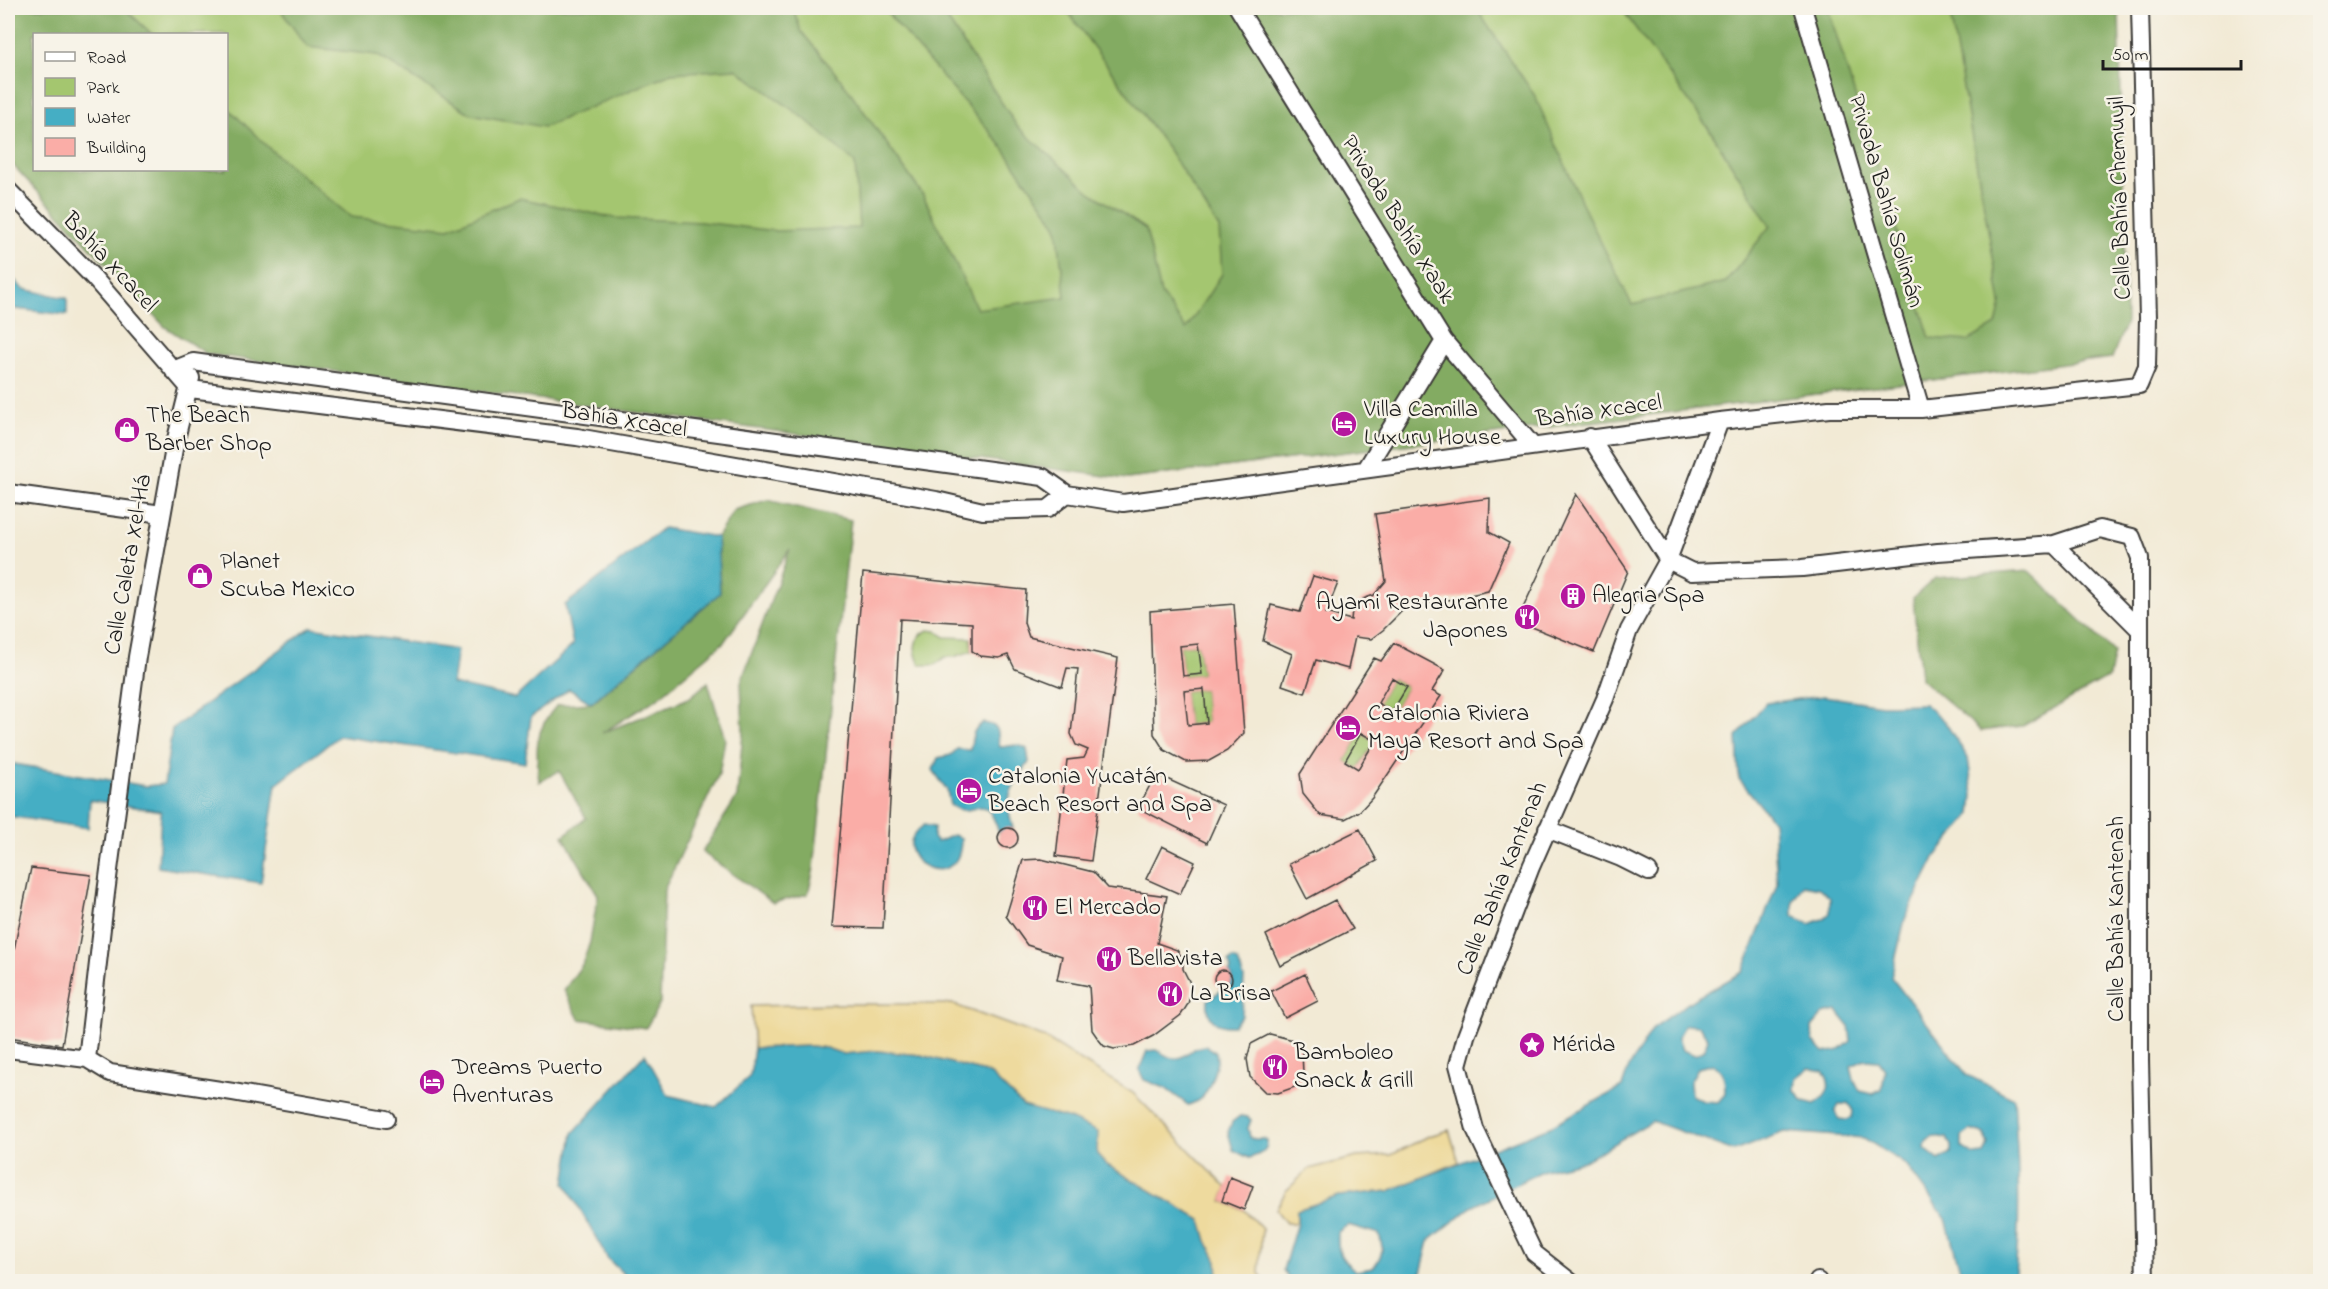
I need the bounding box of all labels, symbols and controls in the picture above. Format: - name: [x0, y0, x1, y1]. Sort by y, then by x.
- legend: [33, 33, 228, 171]
- scale bar: [2103, 33, 2241, 71]
- text: 50 m: [2112, 43, 2149, 69]
- text: Road: [87, 46, 126, 72]
- text: Park: [87, 76, 120, 102]
- street label: Privada Bahía Solimán: [1838, 90, 1932, 312]
- street label: Calle Bahía Chemuyil: [2100, 95, 2143, 301]
- text: Water: [87, 106, 131, 132]
- street label: Privada Bahía Xaak: [1331, 129, 1463, 311]
- text: Building: [86, 136, 146, 163]
- street label: Bahía Xcacel: [52, 204, 165, 321]
- street label: Bahía Xcacel: [1533, 386, 1664, 438]
- place label: Villa Camilla Luxury House: [1363, 393, 1501, 457]
- street label: Bahía Xcacel: [558, 394, 689, 448]
- place label: The Beach Barber Shop: [145, 399, 272, 462]
- hotel icon: Villa Camilla Luxury House: [1329, 409, 1359, 439]
- shop icon: The Beach Barber Shop: [112, 415, 142, 445]
- street label: Calle Caleta Xel-Há: [96, 472, 162, 658]
- place label: Planet Scuba Mexico: [220, 545, 355, 608]
- shop icon: Planet Scuba Mexico: [185, 561, 215, 591]
- place label: Alegria Spa: [1592, 579, 1705, 614]
- building icon: Alegria Spa: [1558, 581, 1588, 611]
- place label: Ayami Restaurante Japones: [1316, 586, 1508, 649]
- restaurant icon: Ayami Restaurante Japones: [1512, 602, 1542, 632]
- place label: Catalonia Riviera Maya Resort and Spa: [1368, 697, 1584, 761]
- hotel icon: Catalonia Riviera Maya Resort and Spa: [1333, 713, 1363, 743]
- place label: Catalonia Yucatán Beach Resort and Spa: [987, 760, 1212, 823]
- hotel icon: Catalonia Yucatán Beach Resort and Spa: [954, 776, 984, 806]
- street label: Calle Bahía Kantenah: [1448, 777, 1558, 981]
- street label: Calle Bahía Kantenah: [2100, 816, 2135, 1022]
- place label: El Mercado: [1054, 891, 1161, 926]
- restaurant icon: El Mercado: [1020, 893, 1050, 923]
- place label: Bellavista: [1127, 942, 1223, 977]
- restaurant icon: Bellavista: [1094, 944, 1124, 974]
- place label: La Brisa: [1190, 977, 1271, 1012]
- restaurant icon: La Brisa: [1155, 979, 1185, 1009]
- place label: Mérida: [1552, 1028, 1616, 1063]
- place icon: Mérida: [1517, 1030, 1547, 1060]
- place label: Bamboleo Snack & Grill: [1293, 1036, 1413, 1099]
- place label: Dreams Puerto Aventuras: [451, 1051, 602, 1114]
- restaurant icon: Bamboleo Snack & Grill: [1260, 1052, 1290, 1082]
- hotel icon: Dreams Puerto Aventuras: [417, 1067, 447, 1097]

